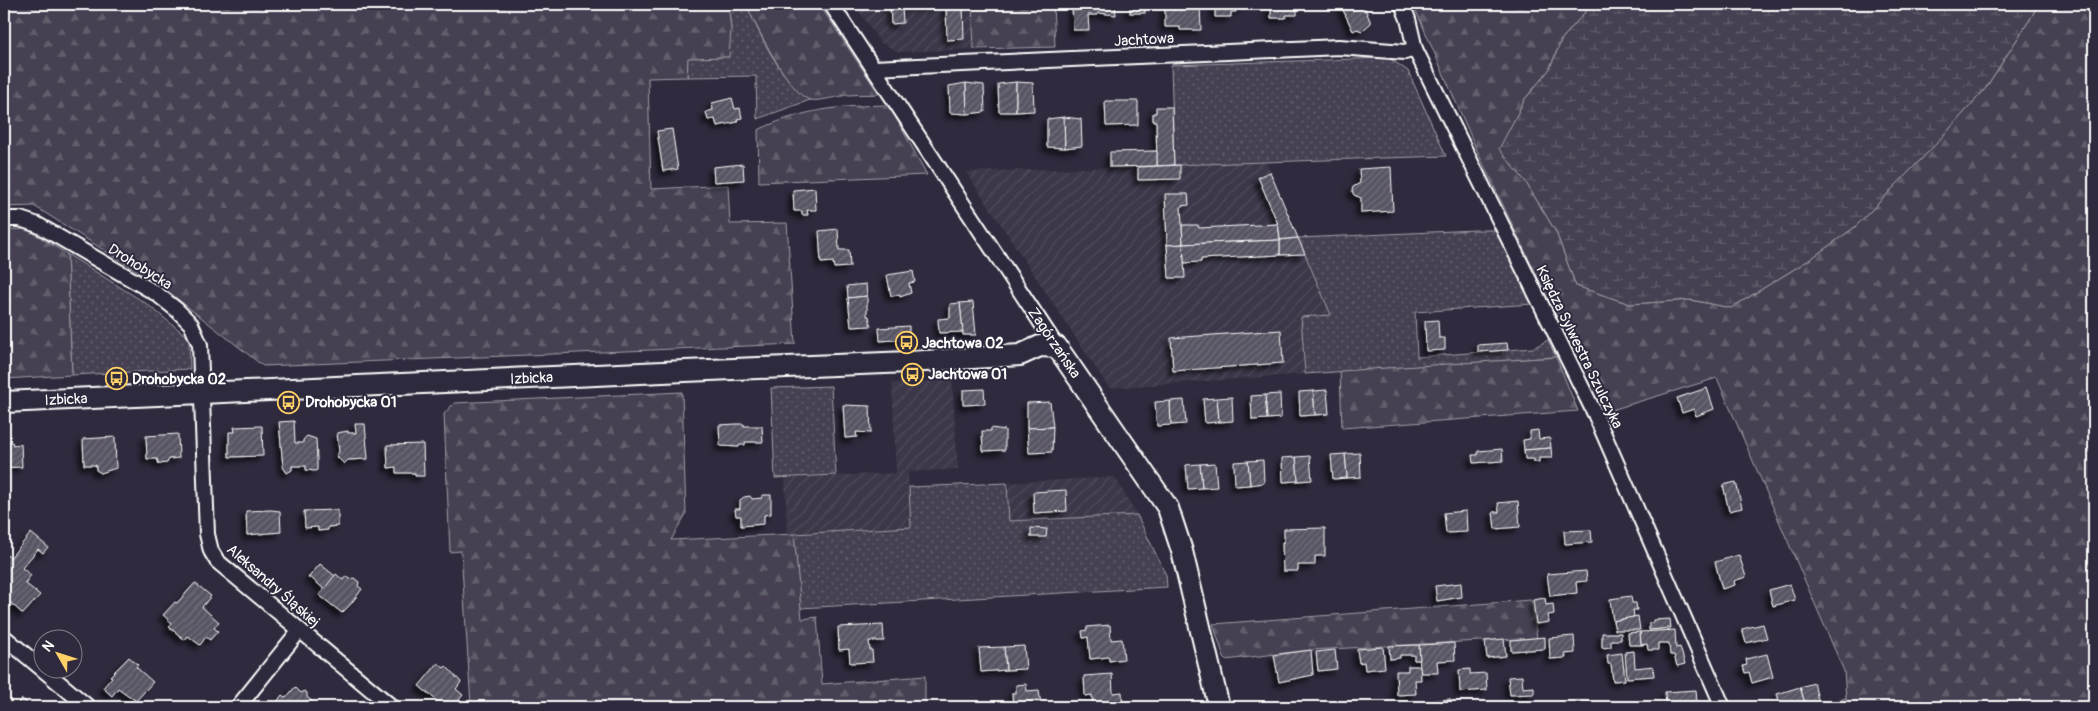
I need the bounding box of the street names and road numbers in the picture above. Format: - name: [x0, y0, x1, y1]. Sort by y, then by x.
- street label: Jachtowa: [1114, 29, 1174, 51]
- street label: Drohobycka: [104, 240, 176, 294]
- street label: Księdza Sylwestra Szulczyka: [1531, 262, 1627, 432]
- street label: Zagórzańska: [1023, 304, 1085, 382]
- street label: Izbicka: [510, 368, 553, 388]
- street label: Izbicka: [44, 389, 88, 410]
- street label: Aleksandry Śląskiej: [222, 540, 324, 632]

